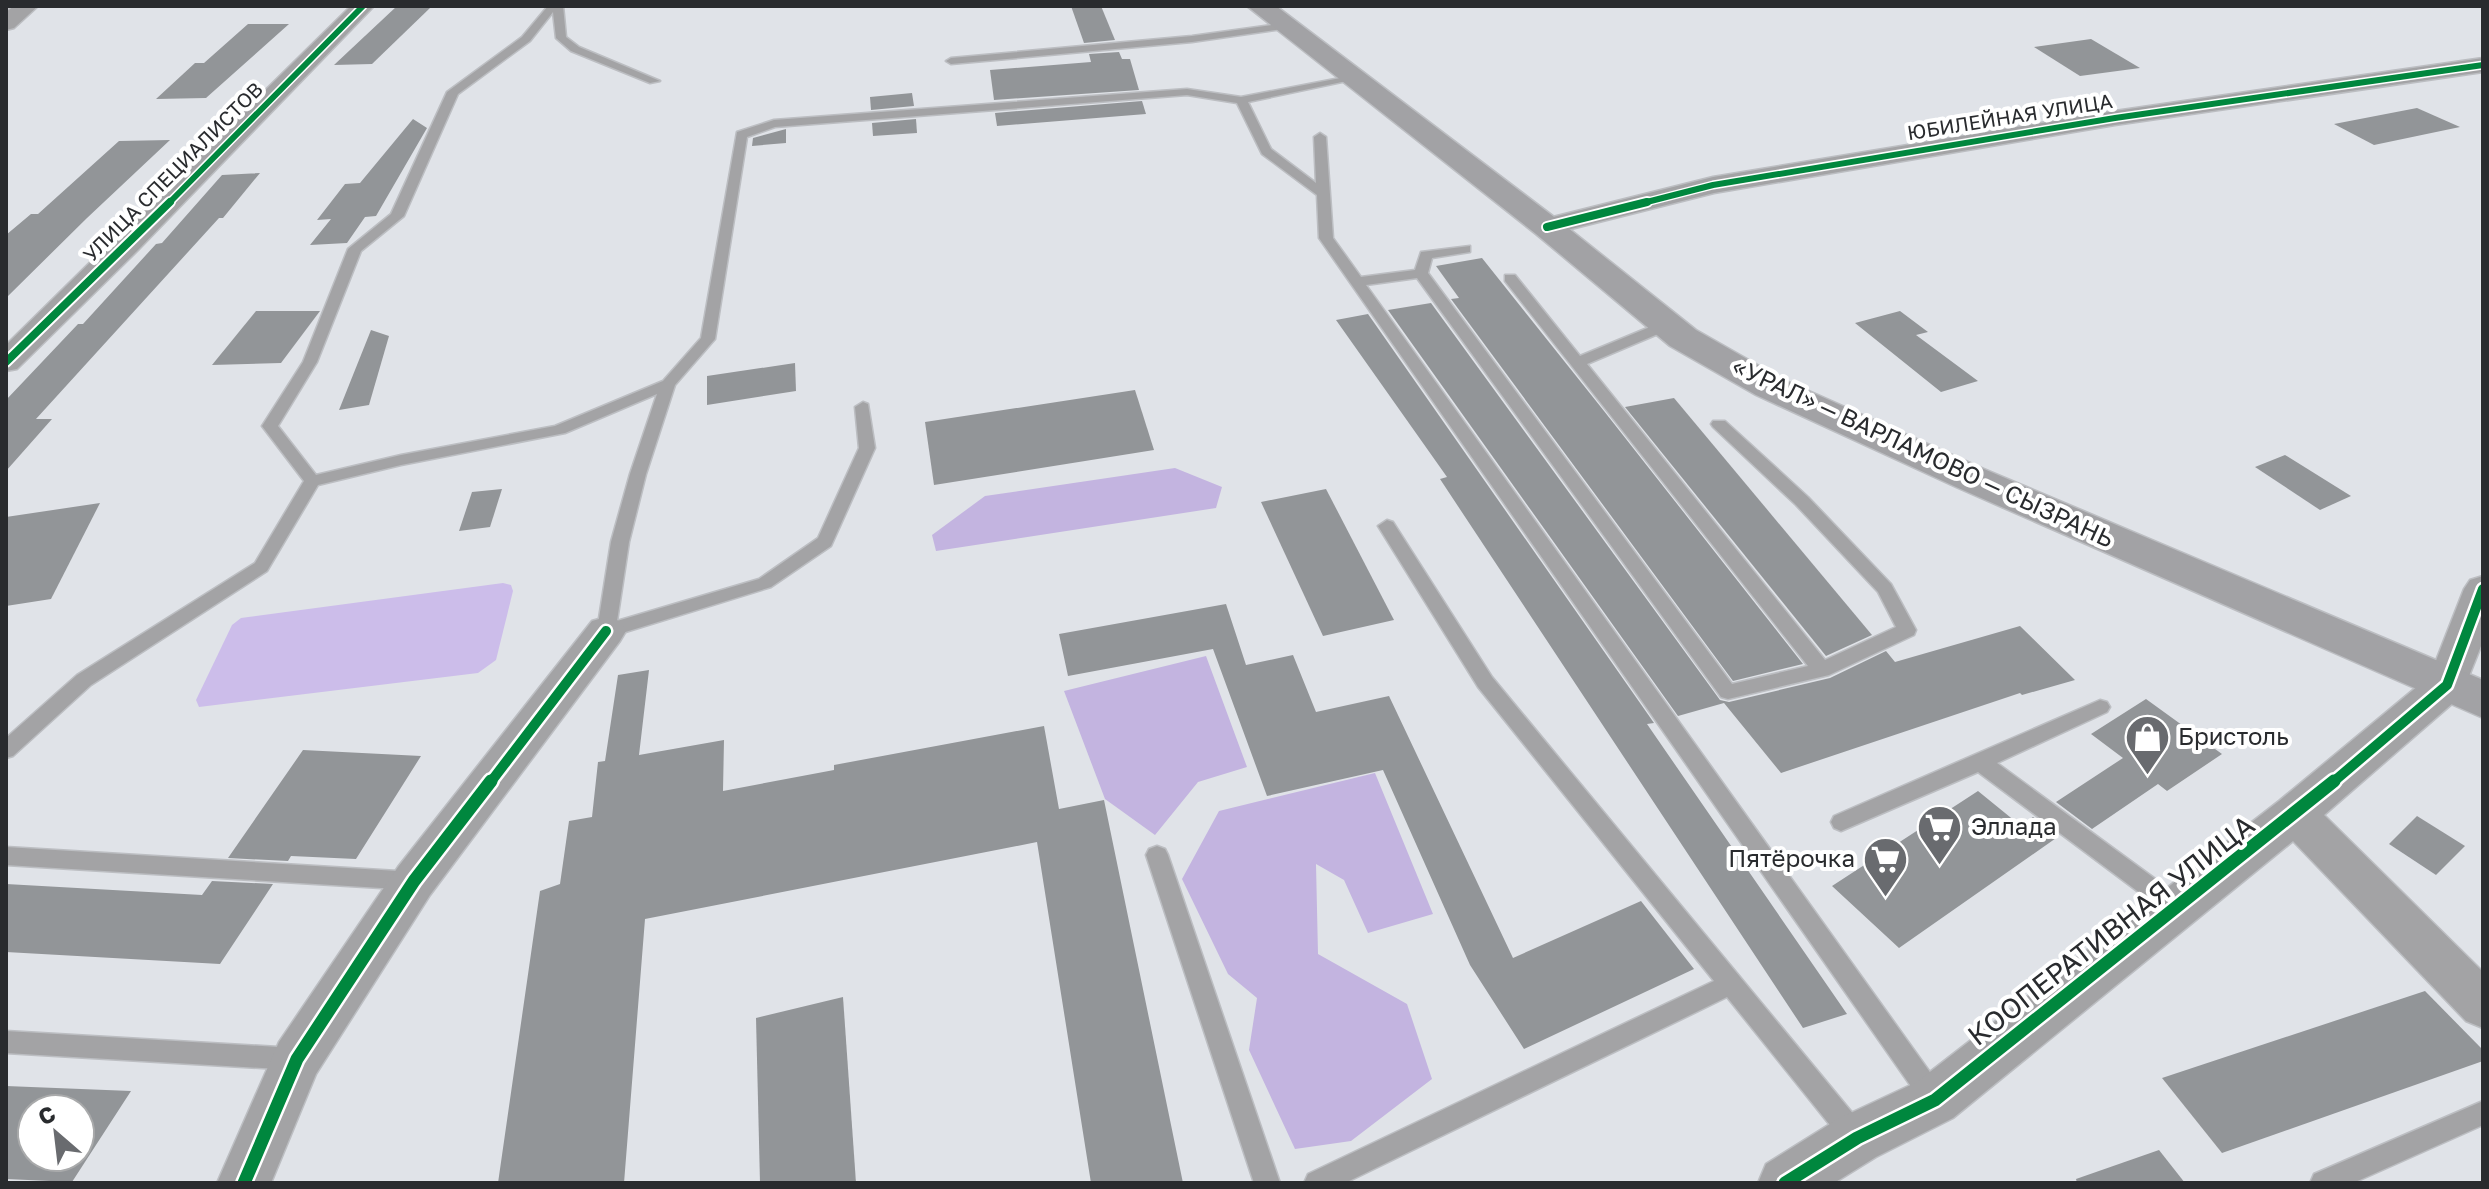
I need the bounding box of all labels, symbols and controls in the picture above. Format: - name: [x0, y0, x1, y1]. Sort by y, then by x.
- street label: УЛИЦА СПЕЦИАЛИСТОВ: [78, 77, 267, 266]
- street label: ЮБИЛЕЙНАЯ УЛИЦА: [1905, 88, 2114, 144]
- street label: «УРАЛ» — ВАРЛАМОВО — СЫЗРАНЬ: [1728, 350, 2119, 553]
- shop icon: Бристоль: [2123, 713, 2171, 776]
- place label: Бристоль: [2178, 721, 2289, 750]
- supermarket icon: Эллада: [1916, 803, 1964, 866]
- street label: КООПЕРАТИВНАЯ УЛИЦА: [1961, 807, 2261, 1052]
- place label: Эллада: [1971, 811, 2057, 840]
- supermarket icon: Пятёрочка: [1862, 835, 1910, 898]
- place label: Пятёрочка: [1728, 843, 1855, 872]
- north arrow: [16, 1093, 96, 1173]
- text: С: [33, 1099, 60, 1130]

